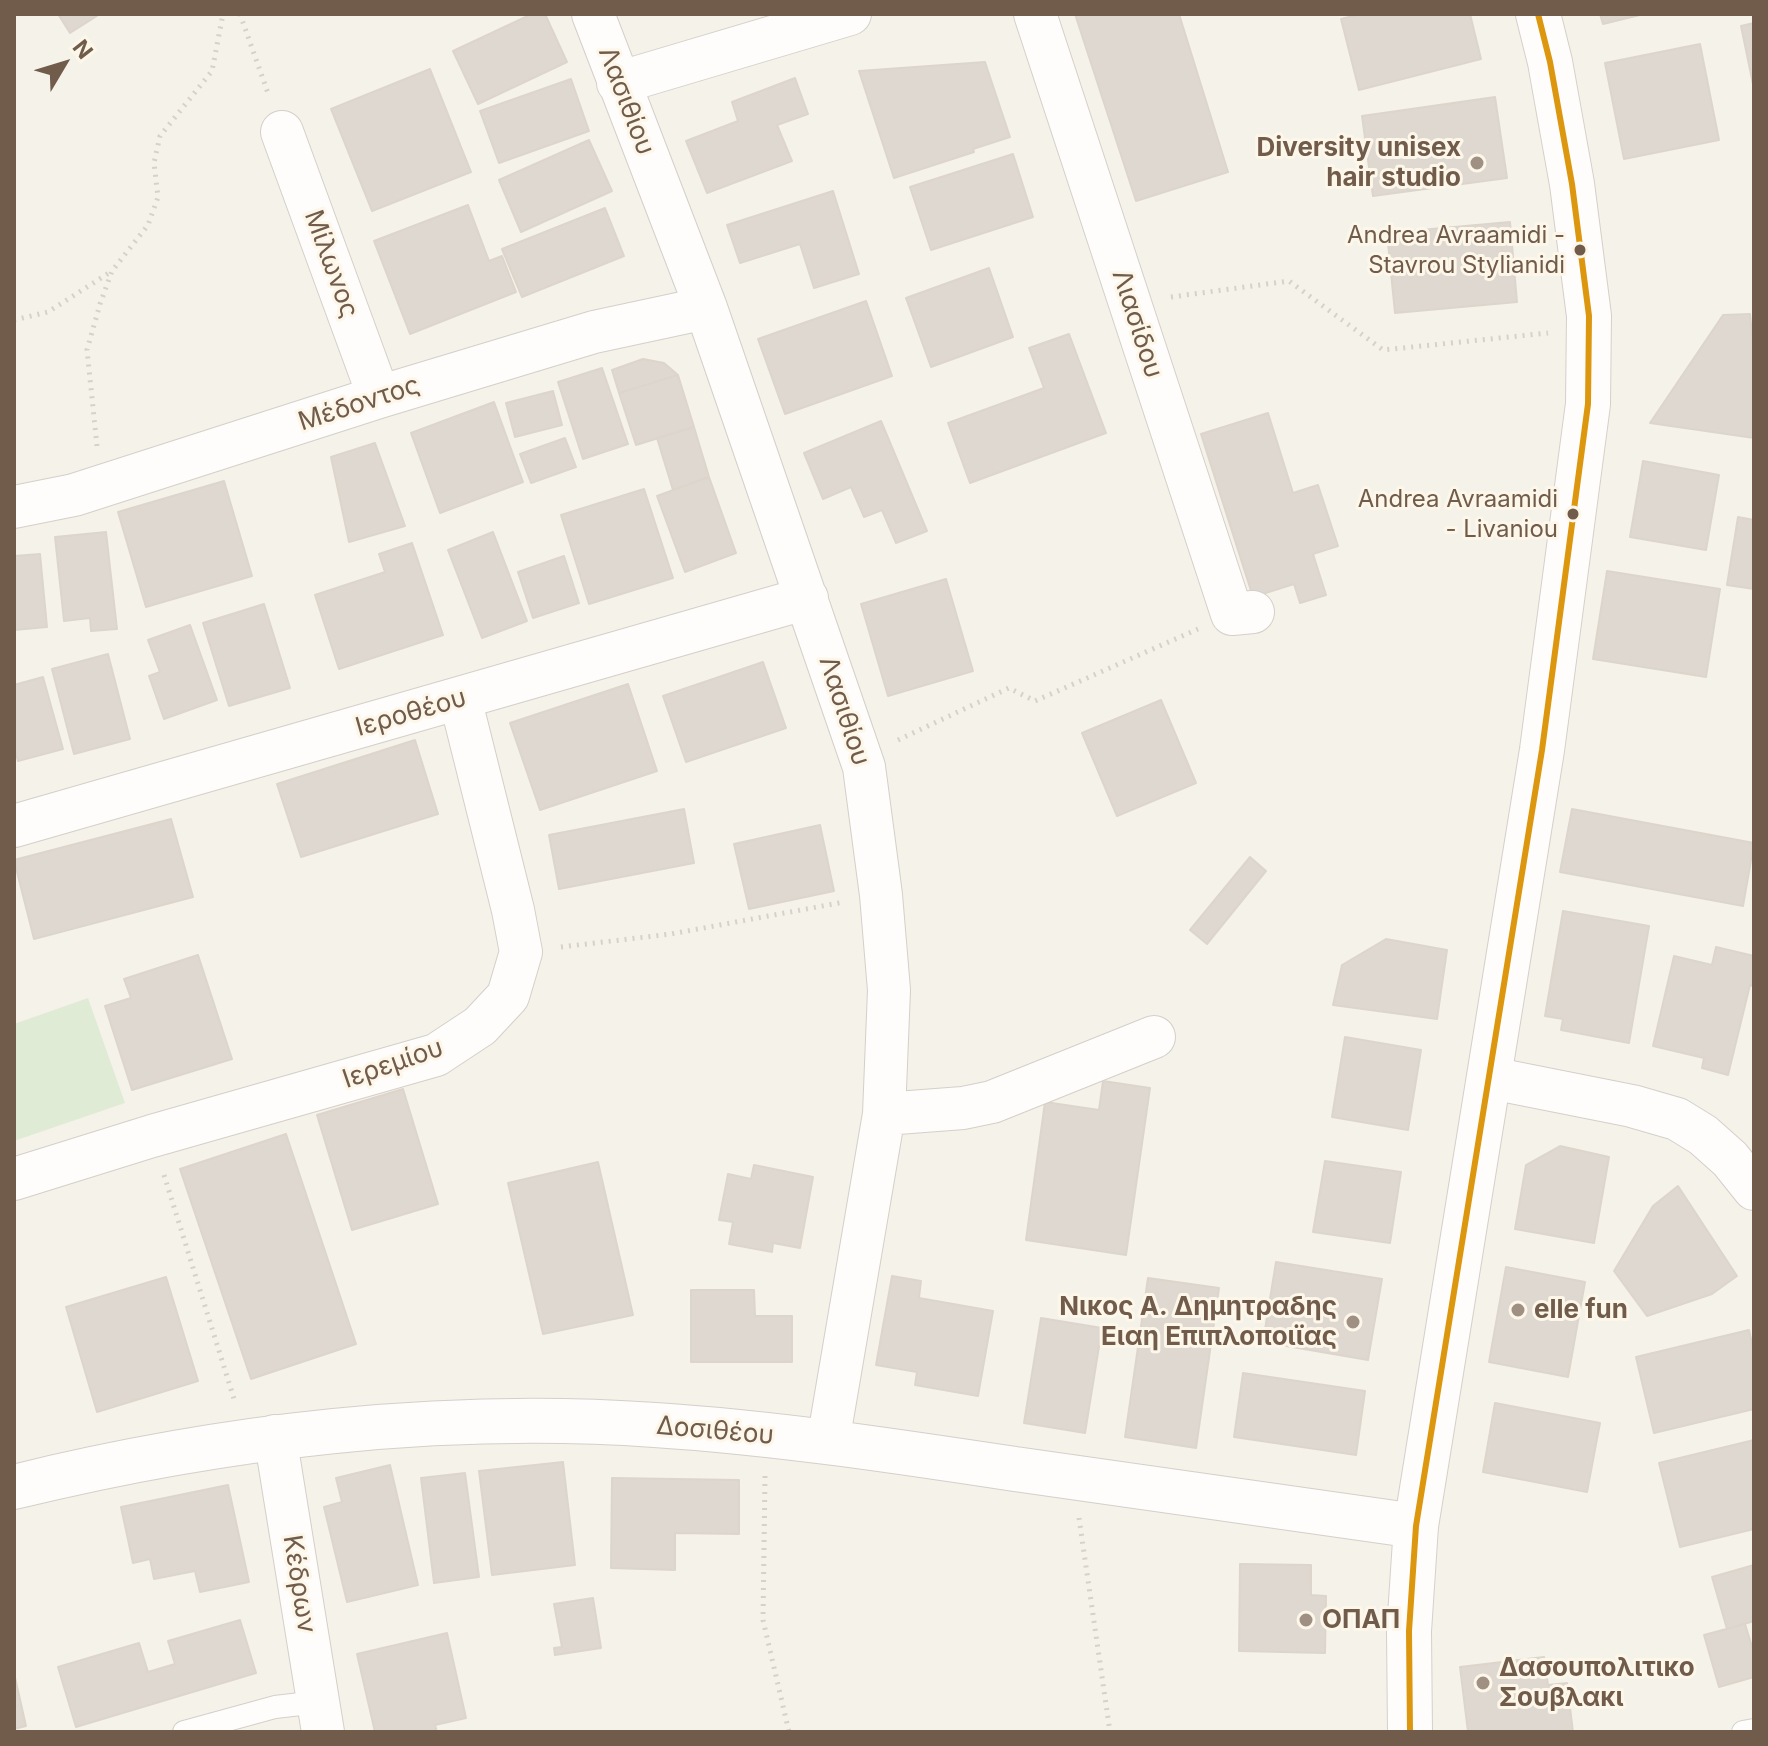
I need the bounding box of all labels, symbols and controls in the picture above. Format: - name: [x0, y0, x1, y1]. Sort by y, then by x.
- north arrow: [24, 24, 104, 104]
- text: N: [68, 35, 98, 64]
- street label: Λασιθίου: [591, 43, 661, 159]
- place label: Diversity unisex hair studio: [1256, 132, 1461, 194]
- marker: Diversity unisex hair studio: [1468, 154, 1486, 172]
- street label: Μίλωνος: [297, 206, 365, 322]
- place label: Andrea Avraamidi - Stavrou Stylianidi: [1347, 222, 1565, 278]
- marker: Andrea Avraamidi - Stavrou Stylianidi: [1572, 242, 1588, 258]
- street label: Λιασίδου: [1105, 266, 1169, 382]
- street label: Μέδοντος: [295, 370, 423, 438]
- place label: Andrea Avraamidi - Livaniou: [1358, 486, 1558, 542]
- marker: Andrea Avraamidi - Livaniou: [1565, 506, 1581, 522]
- street label: Λασιθίου: [812, 653, 876, 769]
- street label: Ιεροθέου: [352, 682, 470, 744]
- street label: Ιερεμίου: [339, 1032, 447, 1096]
- place label: Νικος Α. Δημητραδης Ειαη Επιπλοποιϊας: [1059, 1291, 1337, 1352]
- place label: elle fun: [1534, 1294, 1628, 1326]
- marker: elle fun: [1509, 1301, 1527, 1319]
- marker: Νικος Α. Δημητραδης Ειαη Επιπλοποιϊας: [1344, 1313, 1362, 1331]
- street label: Δοσιθέου: [655, 1410, 775, 1452]
- street label: Κέδρων: [276, 1533, 322, 1635]
- place label: ΟΠΑΠ: [1322, 1604, 1400, 1636]
- marker: ΟΠΑΠ: [1297, 1611, 1315, 1629]
- place label: Δασουπολιτικο Σουβλακι: [1499, 1652, 1695, 1714]
- marker: Δασουπολιτικο Σουβλακι: [1474, 1674, 1492, 1692]

